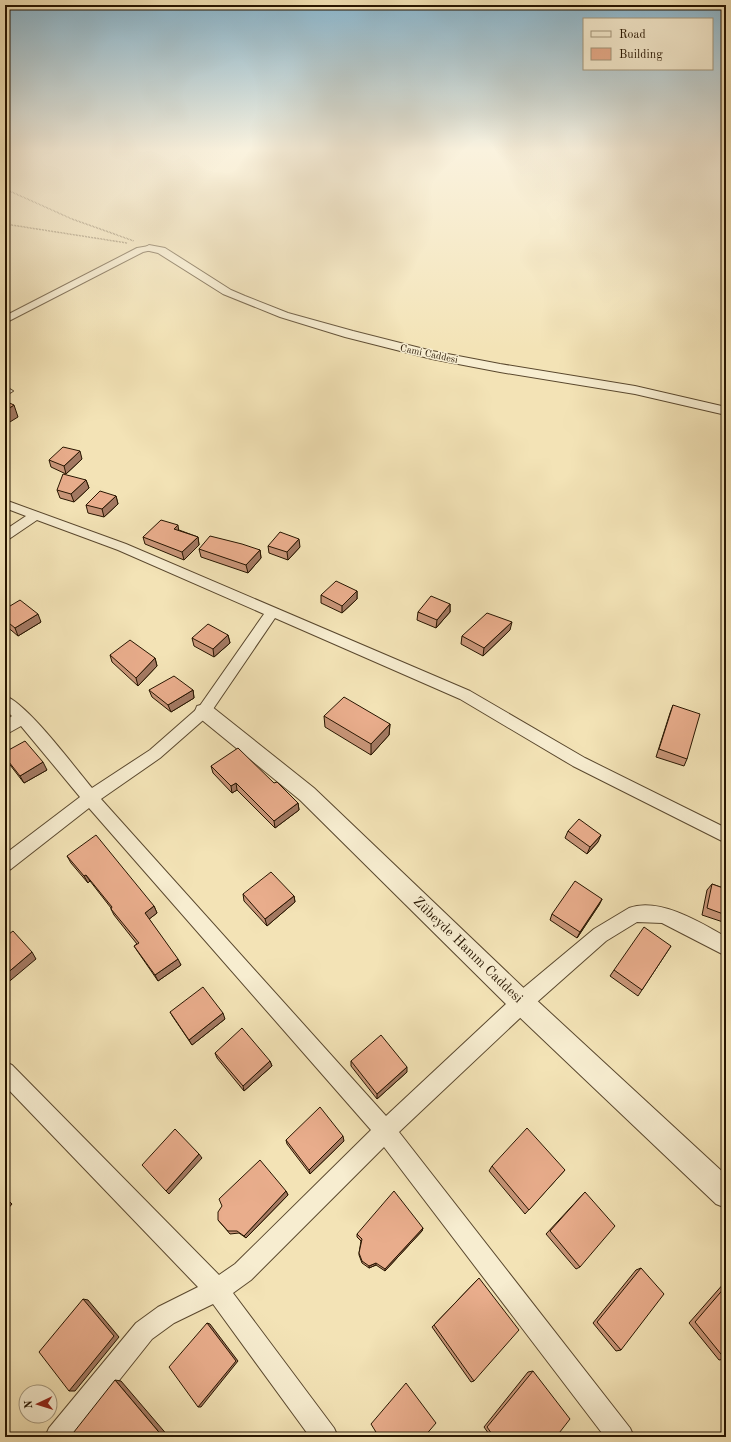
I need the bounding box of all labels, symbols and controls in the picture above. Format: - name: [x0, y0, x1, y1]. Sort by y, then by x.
- legend: [583, 18, 713, 70]
- text: Road: [619, 29, 646, 41]
- text: Building: [619, 49, 663, 61]
- street label: Cami Caddesi: [399, 343, 459, 365]
- street label: Zübeyde Hanım Caddesi: [411, 894, 526, 1006]
- north arrow: [18, 1384, 58, 1424]
- text: N: [24, 1399, 35, 1409]

